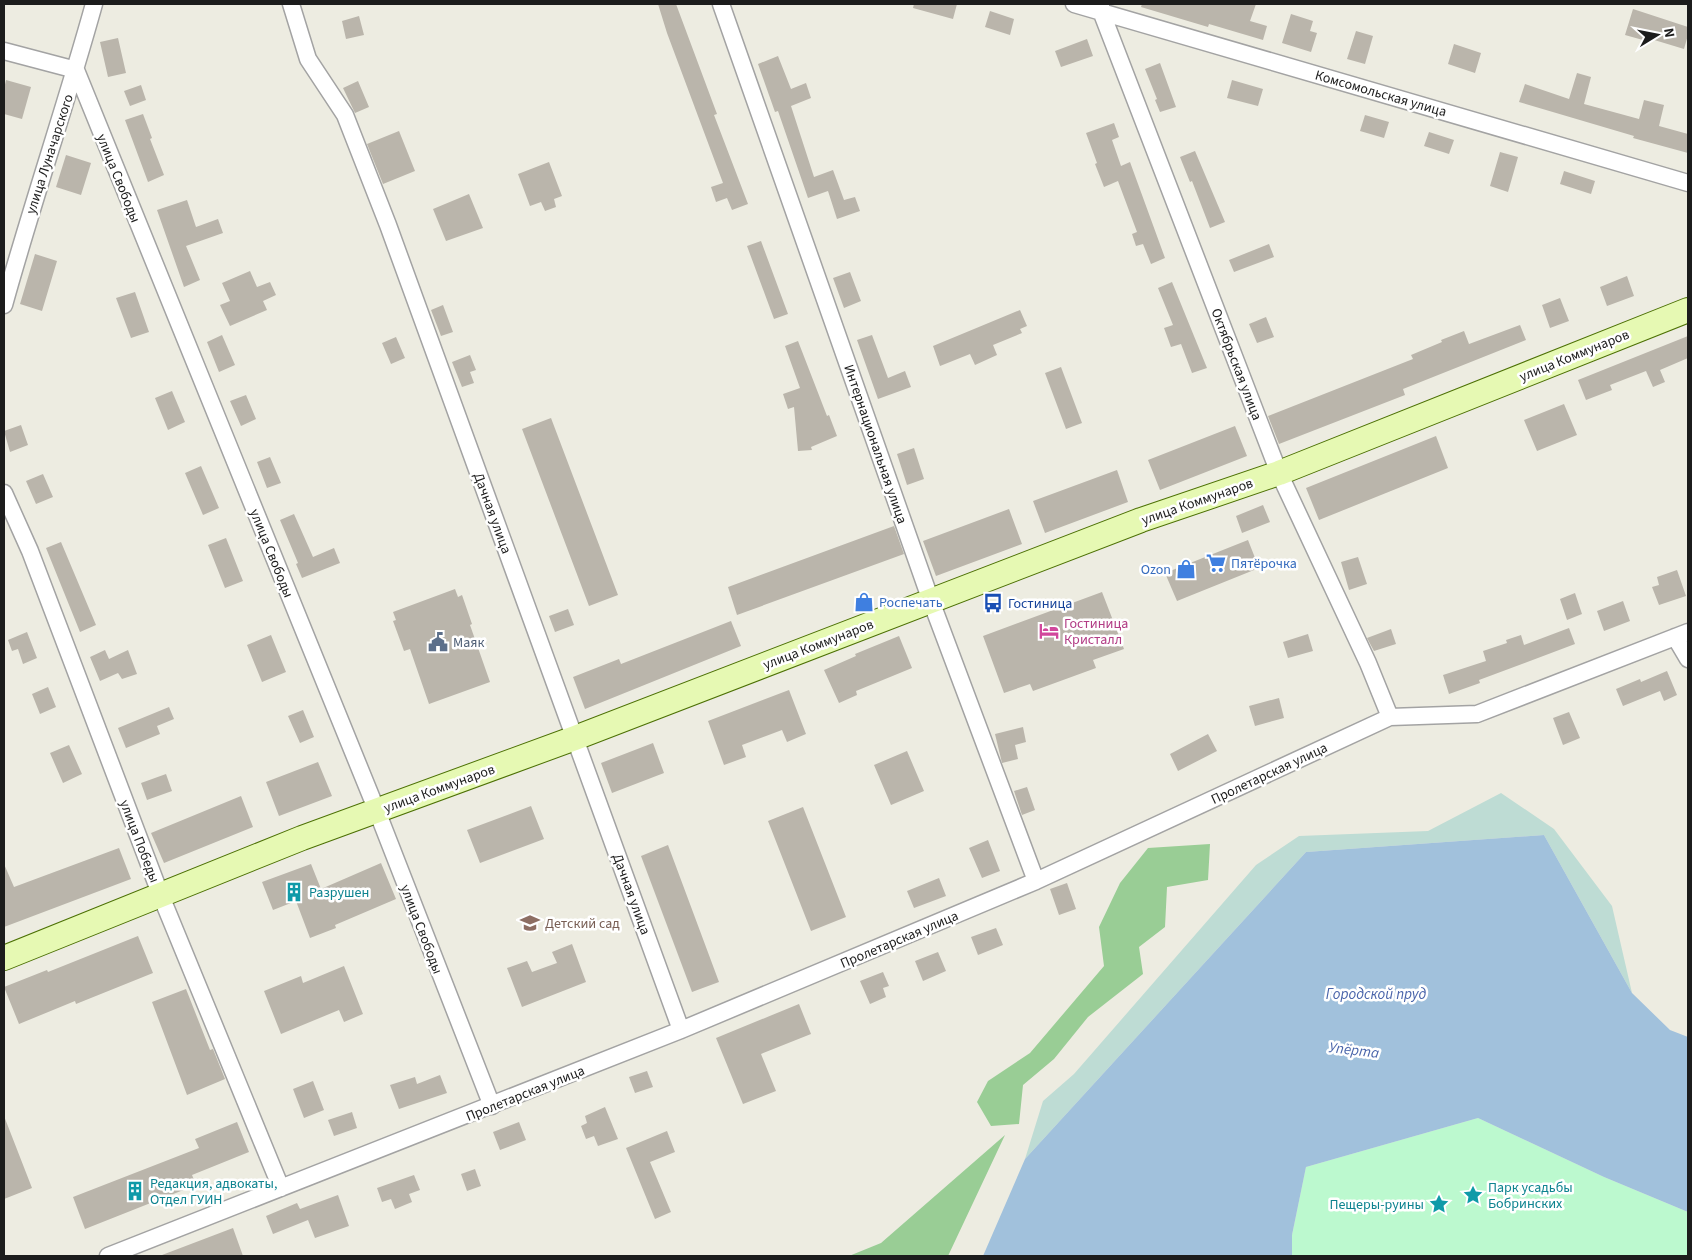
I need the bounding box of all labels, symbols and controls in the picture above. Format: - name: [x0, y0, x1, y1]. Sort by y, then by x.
- north arrow: [1632, 10, 1682, 60]
- text: N: [1658, 27, 1679, 39]
- street label: Комсомольская улица: [1313, 66, 1449, 122]
- street label: улица Луначарского: [21, 92, 79, 217]
- street label: улица Свободы: [91, 131, 145, 226]
- street label: Октябрьская улица: [1206, 306, 1267, 423]
- street label: улица Коммунаров: [1517, 325, 1632, 387]
- street label: Интернациональная улица: [838, 362, 912, 527]
- street label: Дачная улица: [468, 470, 516, 557]
- street label: улица Коммунаров: [1139, 473, 1256, 530]
- street label: улица Свободы: [244, 506, 298, 601]
- supermarket icon: Пятёрочка: [1205, 552, 1227, 574]
- place label: Пятёрочка: [1231, 554, 1297, 574]
- shop icon: Ozon: [1175, 558, 1197, 580]
- place label: Ozon: [1141, 560, 1171, 580]
- shop icon: Роспечать: [853, 591, 875, 613]
- bus stop icon: Гостиница: [982, 592, 1004, 614]
- place label: Роспечать: [879, 593, 943, 613]
- place label: Гостиница: [1008, 594, 1072, 614]
- place label: Гостиница Кристалл: [1064, 614, 1128, 650]
- street label: улица Коммунаров: [760, 615, 876, 675]
- hotel icon: Гостиница Кристалл: [1038, 620, 1060, 642]
- public building icon: Маяк: [427, 631, 449, 653]
- place label: Маяк: [453, 633, 484, 653]
- street label: Пролетарская улица: [1208, 738, 1331, 810]
- street label: улица Коммунаров: [381, 760, 498, 818]
- street label: улица Победы: [114, 797, 164, 886]
- street label: Дачная улица: [607, 851, 655, 938]
- building icon: Разрушен: [283, 881, 305, 903]
- street label: улица Свободы: [395, 882, 447, 977]
- place label: Разрушен: [309, 883, 369, 903]
- street label: Пролетарская улица: [837, 906, 962, 974]
- school or university icon: Детский сад: [519, 912, 541, 934]
- place label: Детский сад: [545, 914, 620, 934]
- water label: Городской пруд: [1326, 984, 1427, 1005]
- water label: Упёрта: [1328, 1037, 1380, 1064]
- street label: Пролетарская улица: [463, 1061, 588, 1127]
- place label: Редакция, адвокаты, Отдел ГУИН: [150, 1174, 278, 1210]
- place label: Парк усадьбы Бобринских: [1488, 1178, 1573, 1214]
- building icon: Редакция, адвокаты, Отдел ГУИН: [124, 1180, 146, 1202]
- place icon: Парк усадьбы Бобринских: [1462, 1184, 1484, 1206]
- place icon: Пещеры-руины: [1428, 1193, 1450, 1215]
- place label: Пещеры-руины: [1329, 1195, 1424, 1215]

